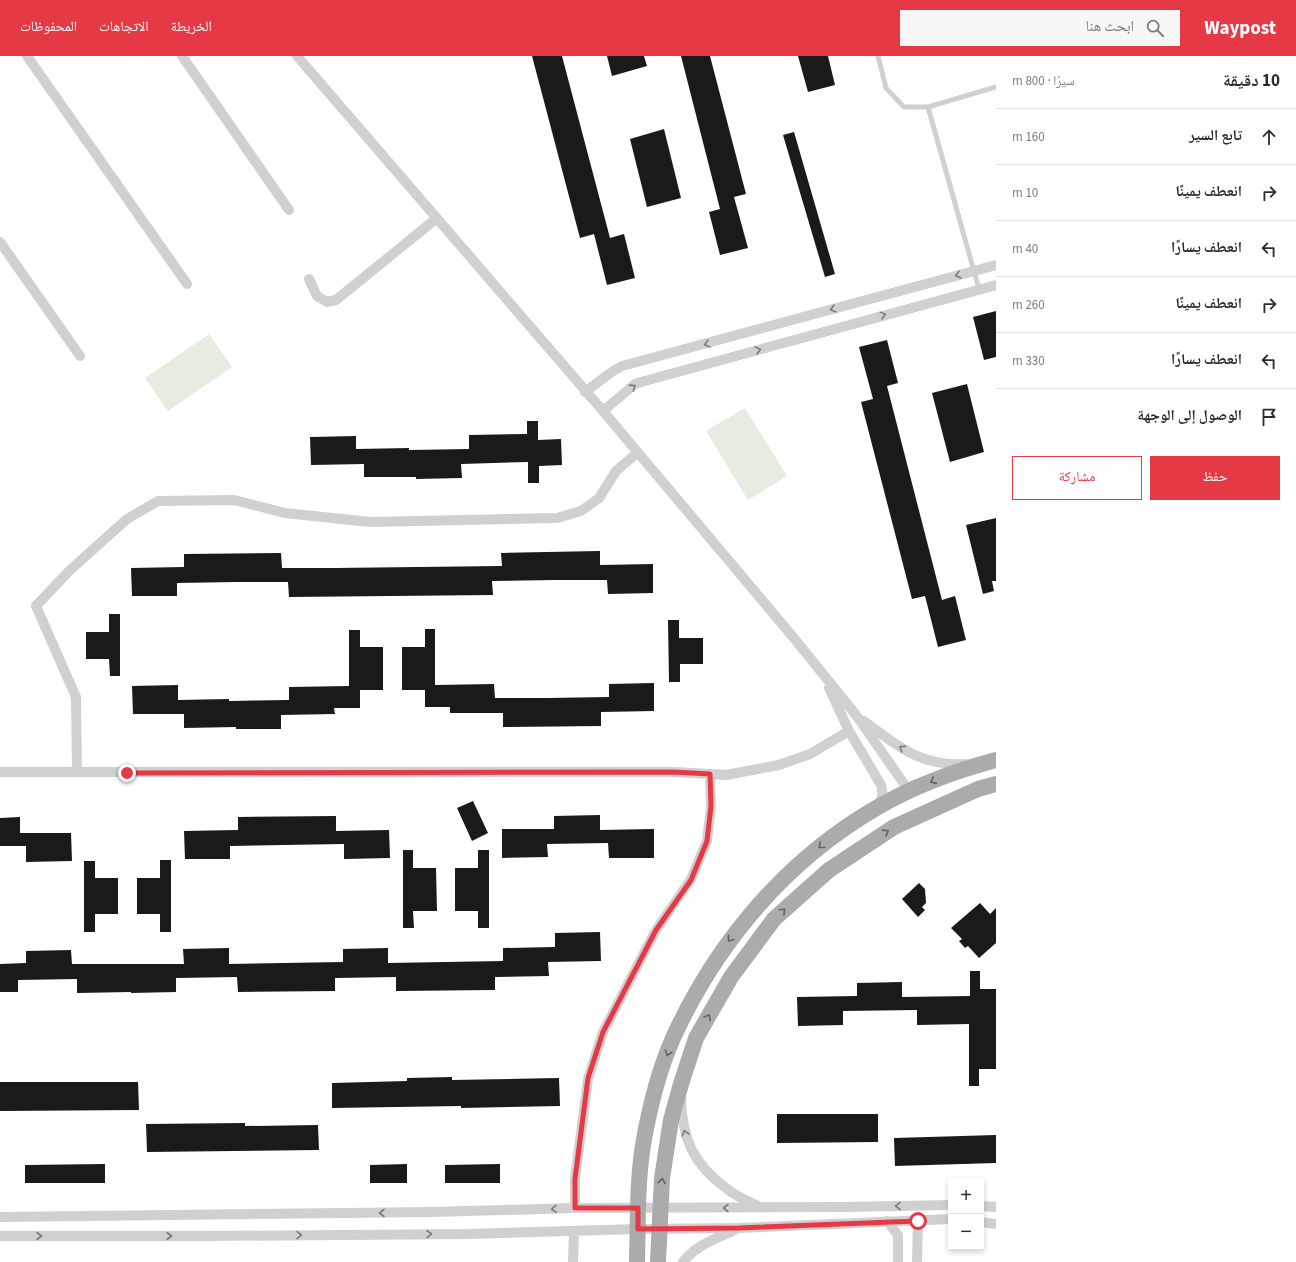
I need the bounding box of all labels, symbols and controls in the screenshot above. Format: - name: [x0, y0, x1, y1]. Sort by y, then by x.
- search box: [900, 10, 1180, 46]
- text: Waypost: [1204, 15, 1276, 42]
- text: ابحث هنا: [1085, 16, 1134, 37]
- text: المحفوظات: [20, 17, 77, 37]
- text: الاتجاهات: [99, 17, 149, 37]
- text: الخريطة: [171, 17, 212, 37]
- icon: search: [1144, 17, 1166, 39]
- text: 10 دقيقة: [1223, 69, 1280, 93]
- text: سيرًا · 800 m: [1012, 72, 1075, 90]
- text: تابع السير: [1189, 125, 1242, 146]
- icon: ahead: [1258, 126, 1280, 148]
- text: 160 m: [1012, 128, 1045, 146]
- text: انعطف يمينًا: [1175, 181, 1242, 202]
- icon: right: [1258, 182, 1280, 204]
- text: 10 m: [1012, 184, 1038, 202]
- text: انعطف يسارًا: [1171, 237, 1242, 258]
- icon: left: [1258, 238, 1280, 260]
- text: 40 m: [1012, 240, 1038, 258]
- one-way arrow: [955, 270, 962, 279]
- text: انعطف يمينًا: [1175, 293, 1242, 314]
- icon: right: [1258, 294, 1280, 316]
- text: 260 m: [1012, 296, 1045, 314]
- one-way arrow: [830, 304, 837, 313]
- one-way arrow: [879, 311, 886, 320]
- one-way arrow: [704, 339, 711, 347]
- one-way arrow: [754, 346, 761, 355]
- text: انعطف يسارًا: [1171, 349, 1242, 370]
- icon: left: [1258, 350, 1280, 372]
- text: 330 m: [1012, 352, 1045, 370]
- one-way arrow: [629, 384, 636, 391]
- text: الوصول إلى الوجهة: [1137, 405, 1242, 426]
- icon: arrive: [1258, 406, 1280, 428]
- button: مشاركة: [1012, 456, 1142, 500]
- button: حفظ: [1150, 456, 1280, 500]
- one-way arrow: [899, 745, 906, 753]
- route end: [118, 764, 136, 782]
- one-way arrow: [929, 776, 937, 784]
- one-way arrow: [882, 830, 889, 837]
- one-way arrow: [818, 842, 825, 849]
- one-way arrow: [778, 908, 786, 916]
- one-way arrow: [728, 935, 735, 942]
- one-way arrow: [703, 1013, 710, 1021]
- one-way arrow: [664, 1049, 672, 1056]
- one-way arrow: [681, 1130, 690, 1137]
- one-way arrow: [657, 1178, 666, 1184]
- map controls: [948, 1178, 984, 1250]
- button: +: [948, 1178, 984, 1214]
- one-way arrow: [895, 1202, 901, 1210]
- one-way arrow: [723, 1203, 729, 1212]
- one-way arrow: [551, 1204, 557, 1213]
- one-way arrow: [379, 1209, 385, 1217]
- route start: [909, 1212, 927, 1230]
- button: −: [948, 1214, 984, 1250]
- one-way arrow: [426, 1230, 432, 1238]
- one-way arrow: [296, 1231, 302, 1239]
- one-way arrow: [36, 1232, 42, 1240]
- one-way arrow: [166, 1232, 172, 1240]

